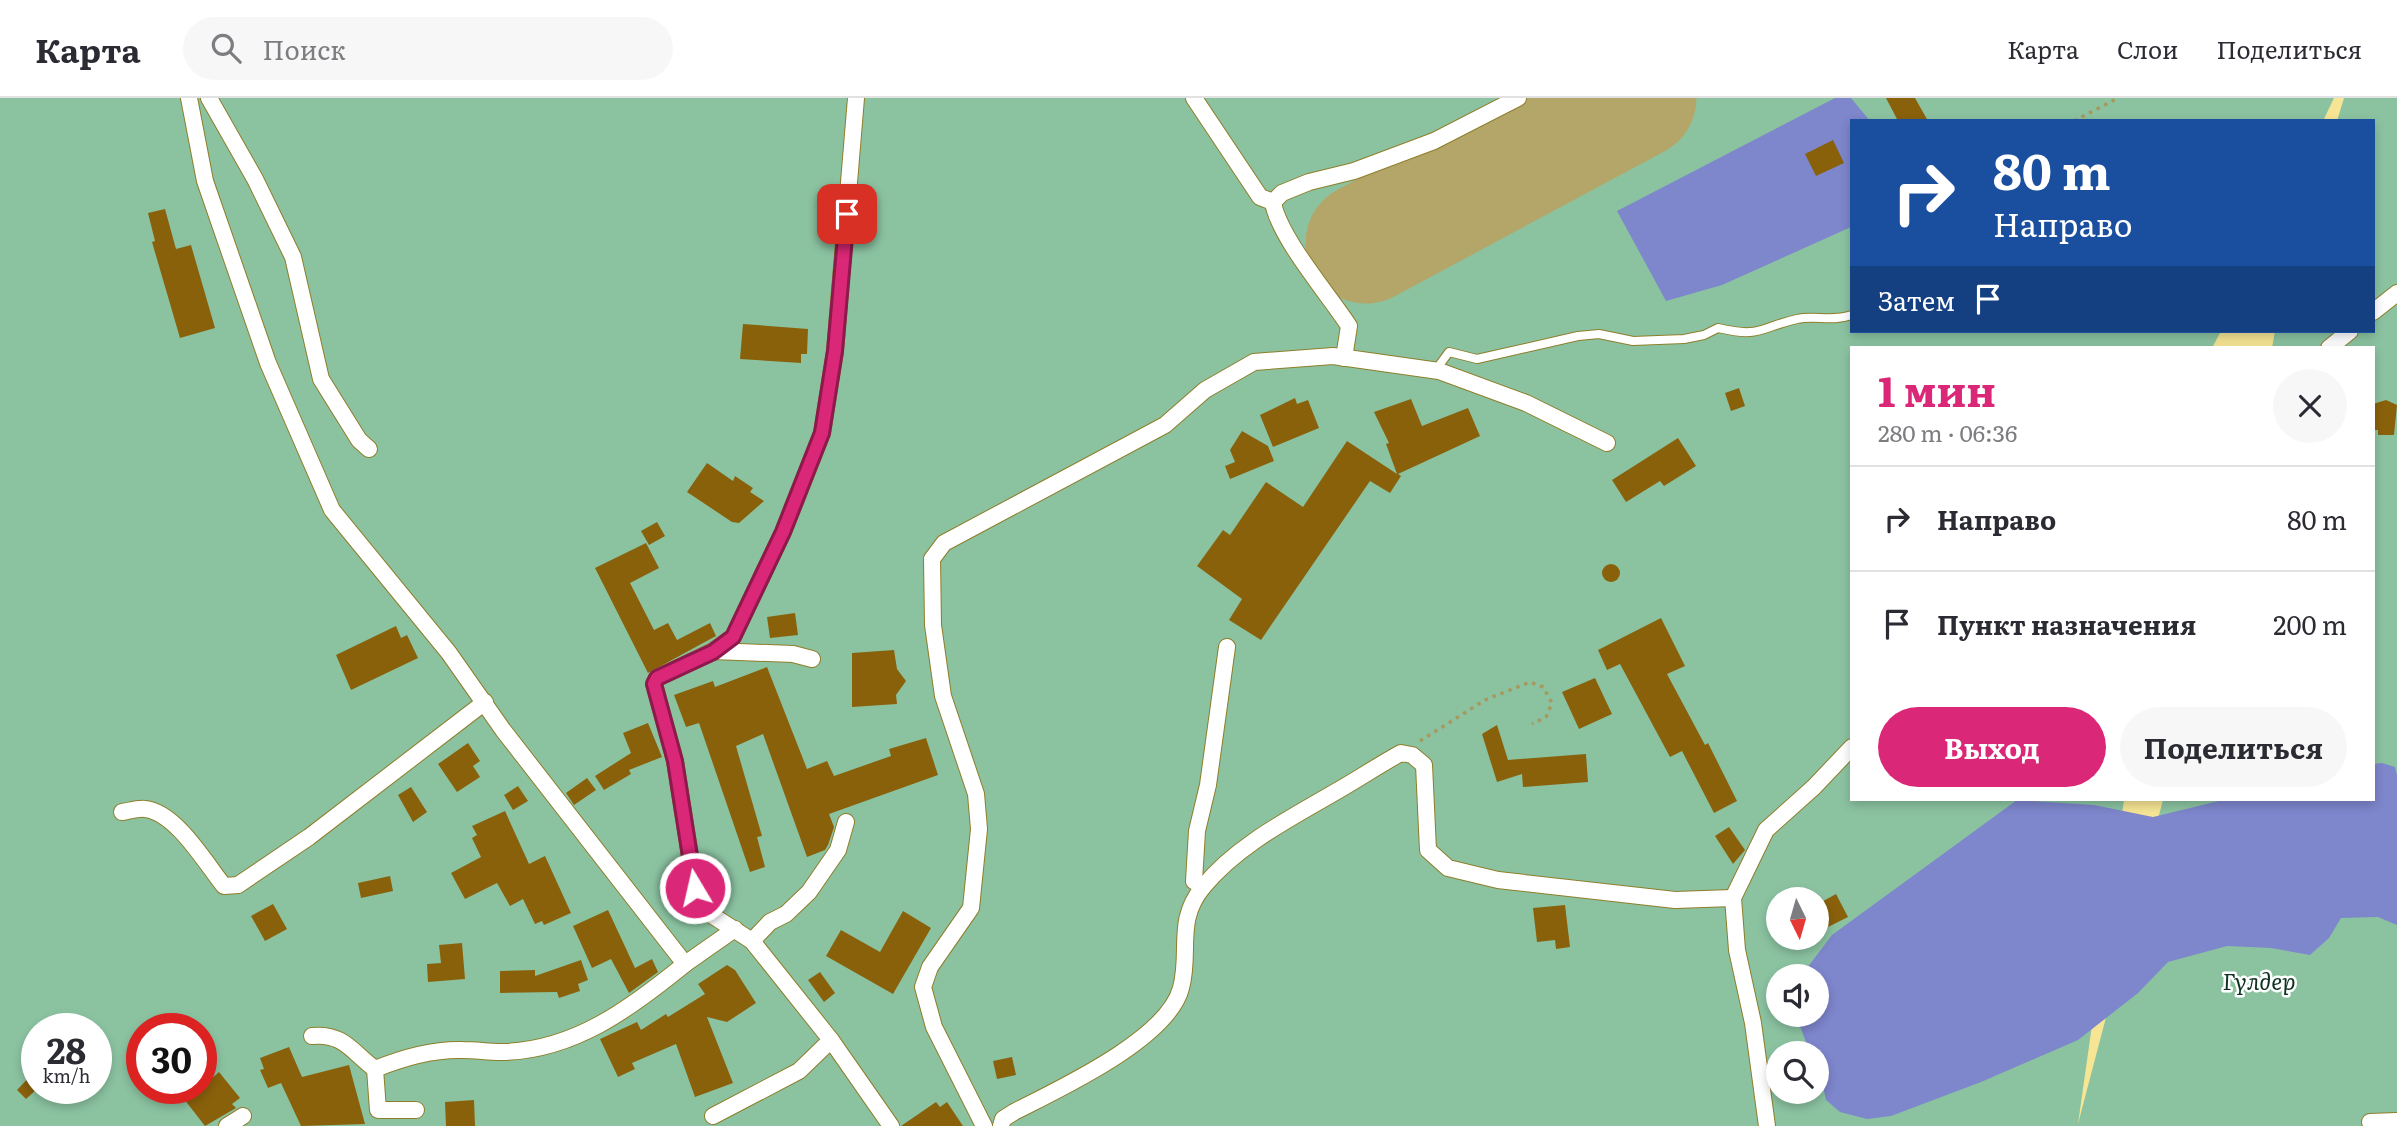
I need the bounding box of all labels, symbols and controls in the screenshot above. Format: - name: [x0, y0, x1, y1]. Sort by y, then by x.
- search box: [183, 17, 673, 80]
- text: Карта: [35, 24, 141, 73]
- icon: search: [207, 29, 245, 67]
- text: Поиск: [263, 29, 346, 68]
- text: Карта: [2007, 31, 2079, 66]
- text: Слои: [2117, 31, 2178, 66]
- text: Поделиться: [2216, 31, 2362, 66]
- text: 80 m: [1993, 132, 2111, 205]
- icon: right: [1878, 147, 1969, 238]
- pin: [817, 184, 877, 244]
- icon: arrive: [828, 195, 866, 233]
- text: Направо: [1993, 199, 2133, 247]
- text: Затем: [1878, 280, 1955, 319]
- icon: arrive: [1969, 280, 2007, 318]
- text: 1 мин: [1878, 358, 1996, 420]
- button: close: [2273, 369, 2347, 443]
- text: 280 m · 06:36: [1878, 415, 2017, 449]
- text: Направо: [1937, 499, 2056, 538]
- text: 80 m: [2287, 499, 2347, 538]
- icon: right: [1878, 500, 1916, 538]
- text: Пункт назначения: [1937, 604, 2196, 643]
- text: 200 m: [2273, 604, 2347, 643]
- icon: arrive: [1878, 605, 1916, 643]
- button: Выход: [1878, 707, 2106, 787]
- button: Поделиться: [2120, 707, 2347, 787]
- position arrow: [658, 851, 732, 925]
- north arrow: [1766, 887, 1829, 950]
- map controls: [1766, 887, 1829, 1104]
- park label: Гүлдер: [2223, 963, 2295, 997]
- button: sound: [1766, 964, 1829, 1027]
- speed limit sign: 30: [126, 1013, 217, 1104]
- text: 28: [47, 1023, 86, 1075]
- button: search: [1766, 1041, 1829, 1104]
- text: km/h: [43, 1062, 90, 1089]

